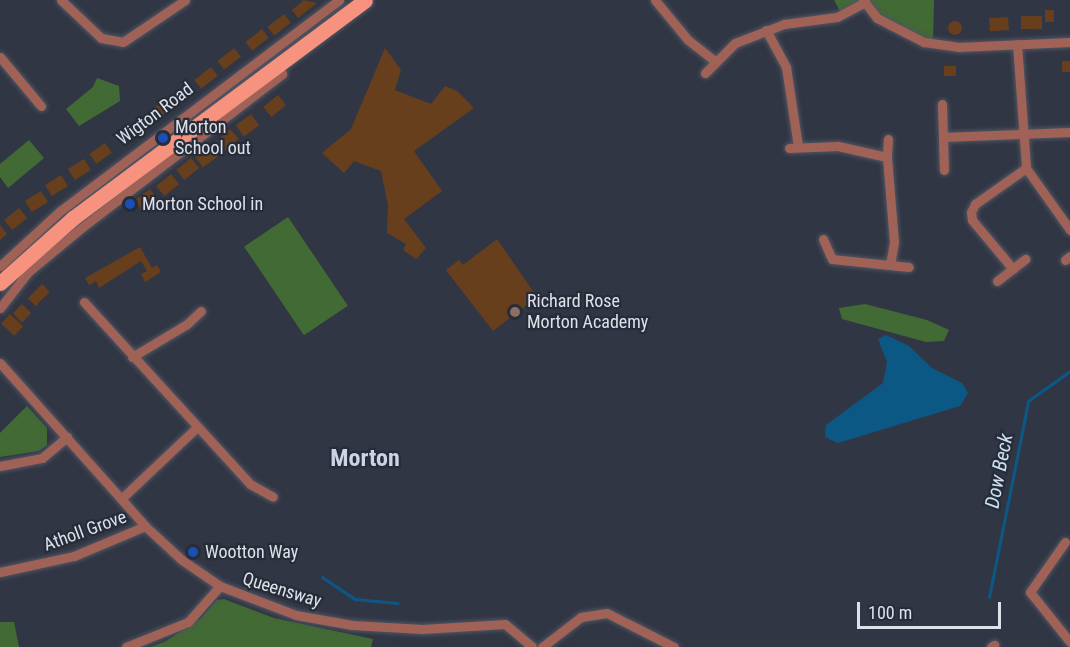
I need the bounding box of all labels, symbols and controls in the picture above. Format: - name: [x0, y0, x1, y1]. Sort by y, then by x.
- street label: Wigton Road: [113, 78, 197, 150]
- place label: Morton School out: [175, 117, 251, 160]
- marker: Morton School out: [156, 131, 170, 145]
- place label: Morton School in: [142, 193, 263, 215]
- marker: Morton School in: [123, 197, 137, 211]
- place label: Richard Rose Morton Academy: [527, 291, 648, 334]
- marker: Richard Rose Morton Academy: [508, 305, 522, 319]
- water label: Dow Beck: [980, 432, 1018, 510]
- district label: Morton: [330, 445, 400, 473]
- street label: Atholl Grove: [41, 506, 129, 556]
- place label: Wootton Way: [205, 541, 298, 563]
- marker: Wootton Way: [186, 545, 200, 559]
- street label: Queensway: [240, 568, 324, 612]
- scale bar: [860, 590, 1004, 628]
- text: 100 m: [868, 602, 912, 623]

